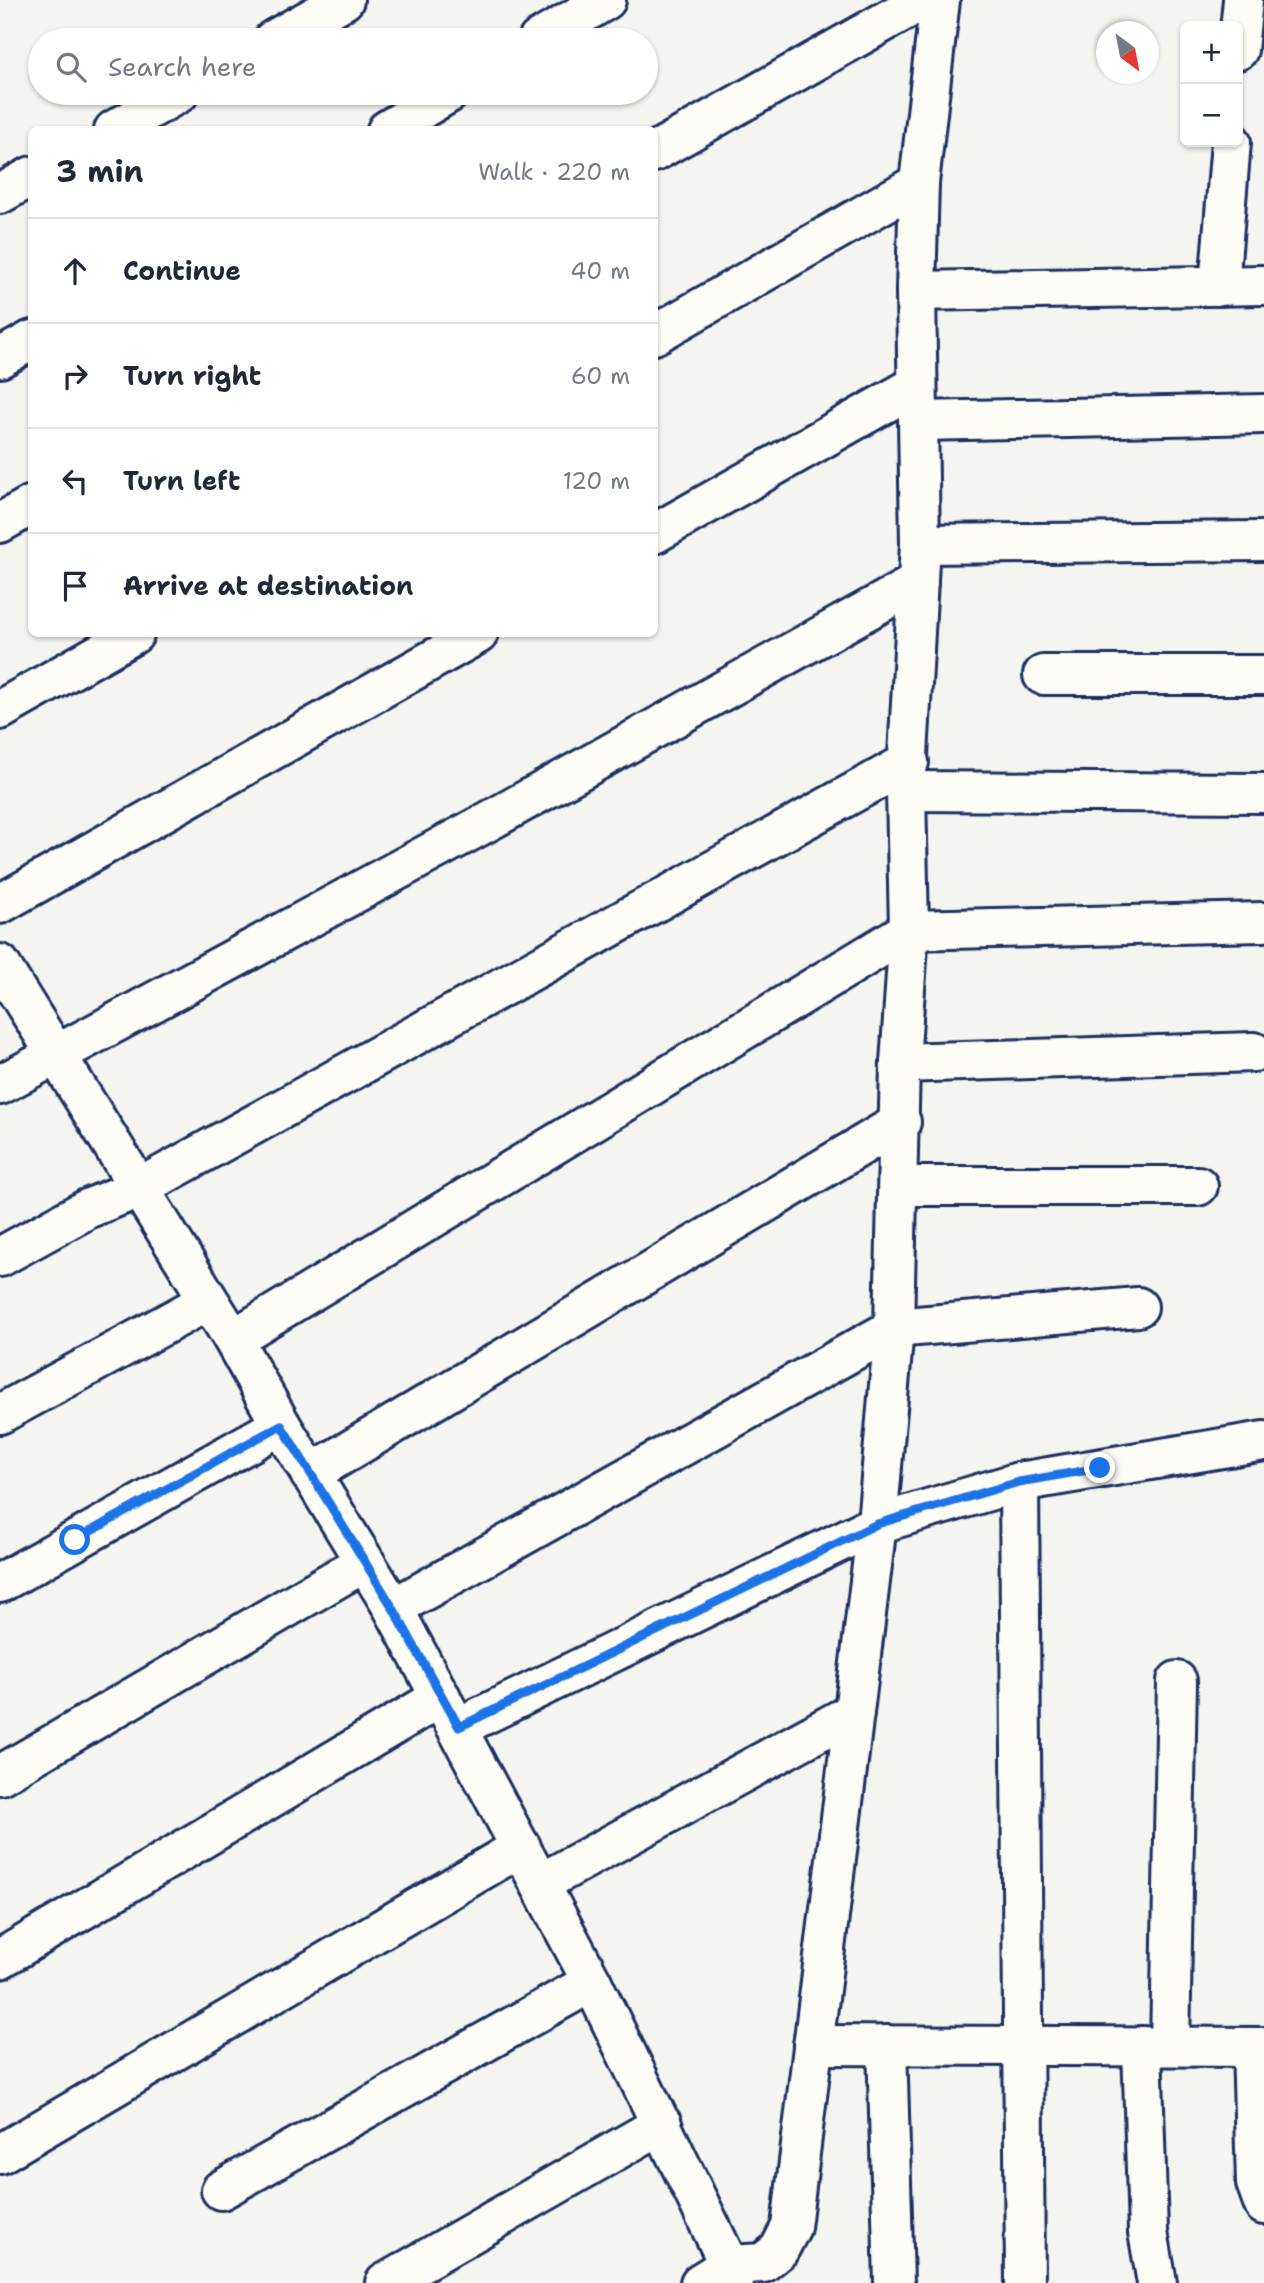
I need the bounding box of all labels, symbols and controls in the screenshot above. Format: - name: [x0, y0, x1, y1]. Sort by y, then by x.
- north arrow: [1096, 21, 1159, 84]
- map controls: [1180, 21, 1243, 147]
- button: +: [1180, 21, 1243, 84]
- search box: [28, 28, 658, 105]
- icon: search: [52, 48, 90, 86]
- text: Search here: [108, 49, 257, 84]
- button: −: [1180, 84, 1243, 147]
- text: 3 min: [56, 151, 143, 192]
- text: Walk · 220 m: [478, 157, 630, 187]
- icon: ahead: [56, 252, 94, 290]
- text: Continue: [123, 253, 241, 288]
- text: 40 m: [570, 256, 630, 286]
- icon: right: [56, 357, 94, 395]
- text: Turn right: [123, 358, 261, 393]
- text: 60 m: [571, 361, 630, 391]
- icon: left: [56, 462, 94, 500]
- text: Turn left: [123, 463, 240, 498]
- text: 120 m: [562, 466, 630, 496]
- icon: arrive: [56, 567, 94, 605]
- text: Arrive at destination: [123, 568, 413, 603]
- route end: [1084, 1452, 1115, 1483]
- route start: [59, 1524, 90, 1555]

